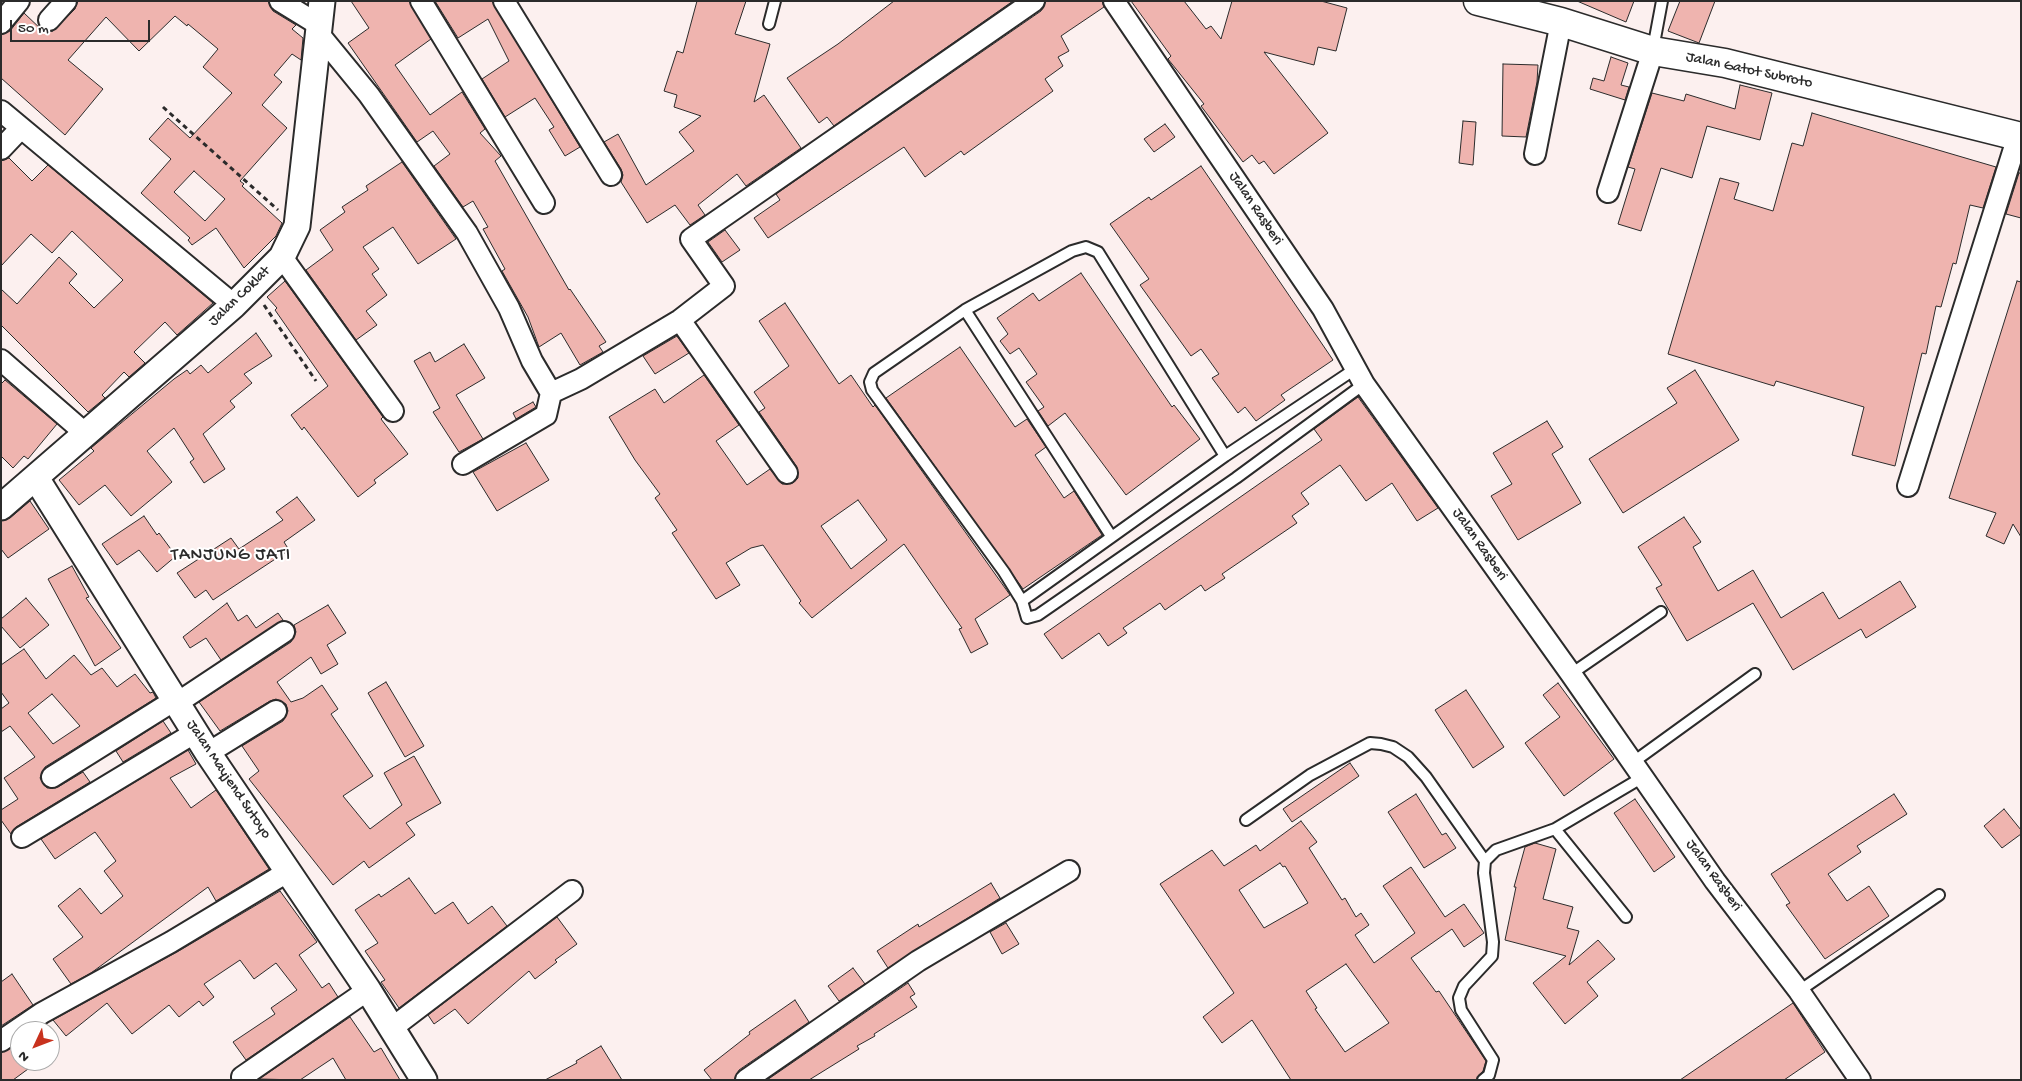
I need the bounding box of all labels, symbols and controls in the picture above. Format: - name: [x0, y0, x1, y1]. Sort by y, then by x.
- scale bar: [12, 10, 152, 42]
- text: 50 m: [18, 20, 49, 38]
- street label: Jalan Gatot Subroto: [1684, 49, 1814, 93]
- street label: Jalan Rasberi: [1224, 169, 1286, 249]
- street label: Jalan Coklat: [205, 263, 275, 331]
- street label: Jalan Rasberi: [1447, 505, 1511, 585]
- district label: TANJUNG JATI: [170, 545, 292, 567]
- street label: Jalan Mayjend Sutoyo: [182, 717, 274, 843]
- street label: Jalan Rasberi: [1681, 837, 1745, 915]
- north arrow: [10, 1021, 60, 1071]
- text: N: [15, 1047, 34, 1065]

